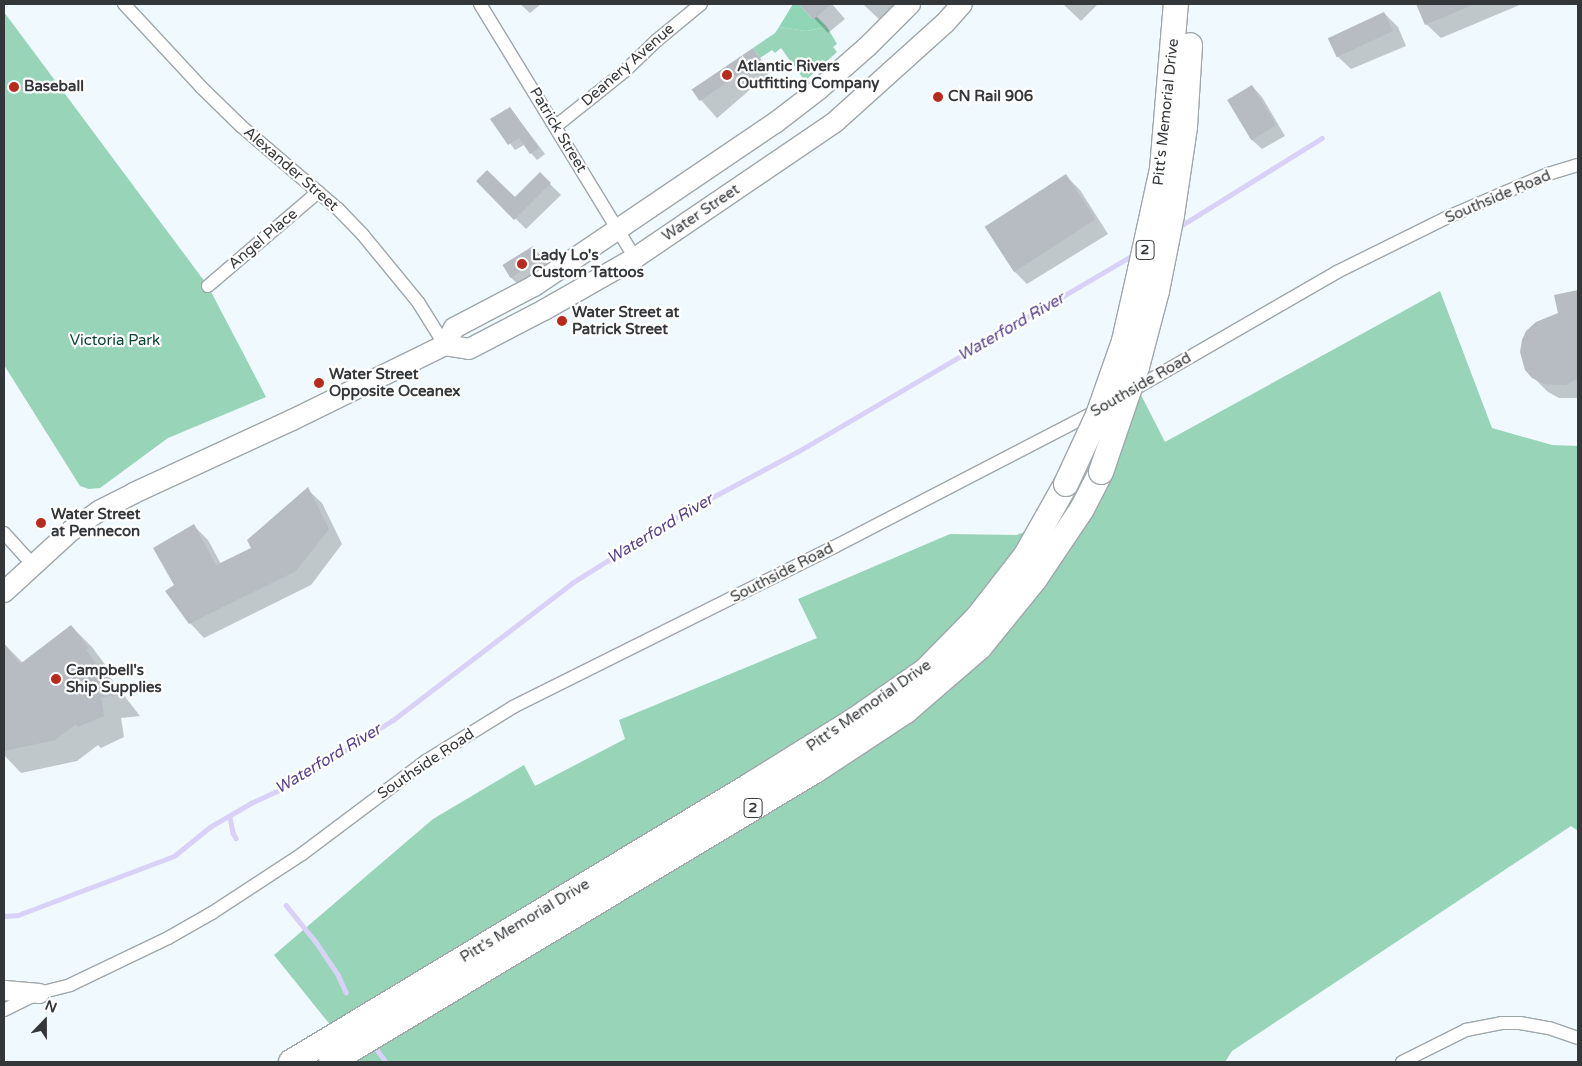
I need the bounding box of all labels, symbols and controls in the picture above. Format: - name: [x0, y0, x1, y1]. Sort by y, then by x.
- street label: Deanery Avenue: [578, 20, 678, 110]
- street label: Pitt's Memorial Drive: [1149, 38, 1183, 186]
- place label: Atlantic Rivers Outfitting Company: [737, 57, 879, 92]
- marker: Atlantic Rivers Outfitting Company: [721, 69, 733, 81]
- place label: Baseball: [24, 78, 84, 96]
- marker: Baseball: [8, 81, 20, 93]
- street label: Patrick Street: [526, 84, 590, 176]
- place label: CN Rail 906: [948, 88, 1033, 106]
- marker: CN Rail 906: [932, 91, 944, 103]
- street label: Alexander Street: [240, 123, 342, 215]
- street label: Southside Road: [1443, 167, 1553, 227]
- street label: Water Street: [659, 181, 743, 245]
- street label: Angel Place: [225, 205, 301, 273]
- road number: 2: [1135, 238, 1155, 262]
- place label: Lady Lo's Custom Tattoos: [532, 246, 644, 281]
- marker: Lady Lo's Custom Tattoos: [516, 258, 528, 270]
- water label: Waterford River: [954, 289, 1068, 365]
- place label: Water Street at Patrick Street: [572, 303, 679, 338]
- marker: Water Street at Patrick Street: [556, 315, 568, 327]
- park label: Victoria Park: [70, 332, 160, 350]
- street label: Southside Road: [1088, 349, 1194, 421]
- place label: Water Street Opposite Oceanex: [329, 365, 460, 400]
- marker: Water Street Opposite Oceanex: [313, 377, 325, 389]
- water label: Waterford River: [604, 490, 716, 568]
- place label: Water Street at Pennecon: [51, 505, 140, 540]
- marker: Water Street at Pennecon: [35, 517, 47, 529]
- street label: Southside Road: [728, 539, 836, 607]
- street label: Pitt's Memorial Drive: [803, 656, 935, 756]
- place label: Campbell's Ship Supplies: [66, 661, 162, 696]
- marker: Campbell's Ship Supplies: [50, 673, 62, 685]
- water label: Waterford River: [272, 720, 384, 798]
- street label: Southside Road: [374, 725, 478, 803]
- road number: 2: [743, 796, 763, 820]
- street label: Pitt's Memorial Drive: [457, 875, 593, 967]
- north arrow: [20, 996, 70, 1046]
- text: N: [42, 997, 59, 1017]

